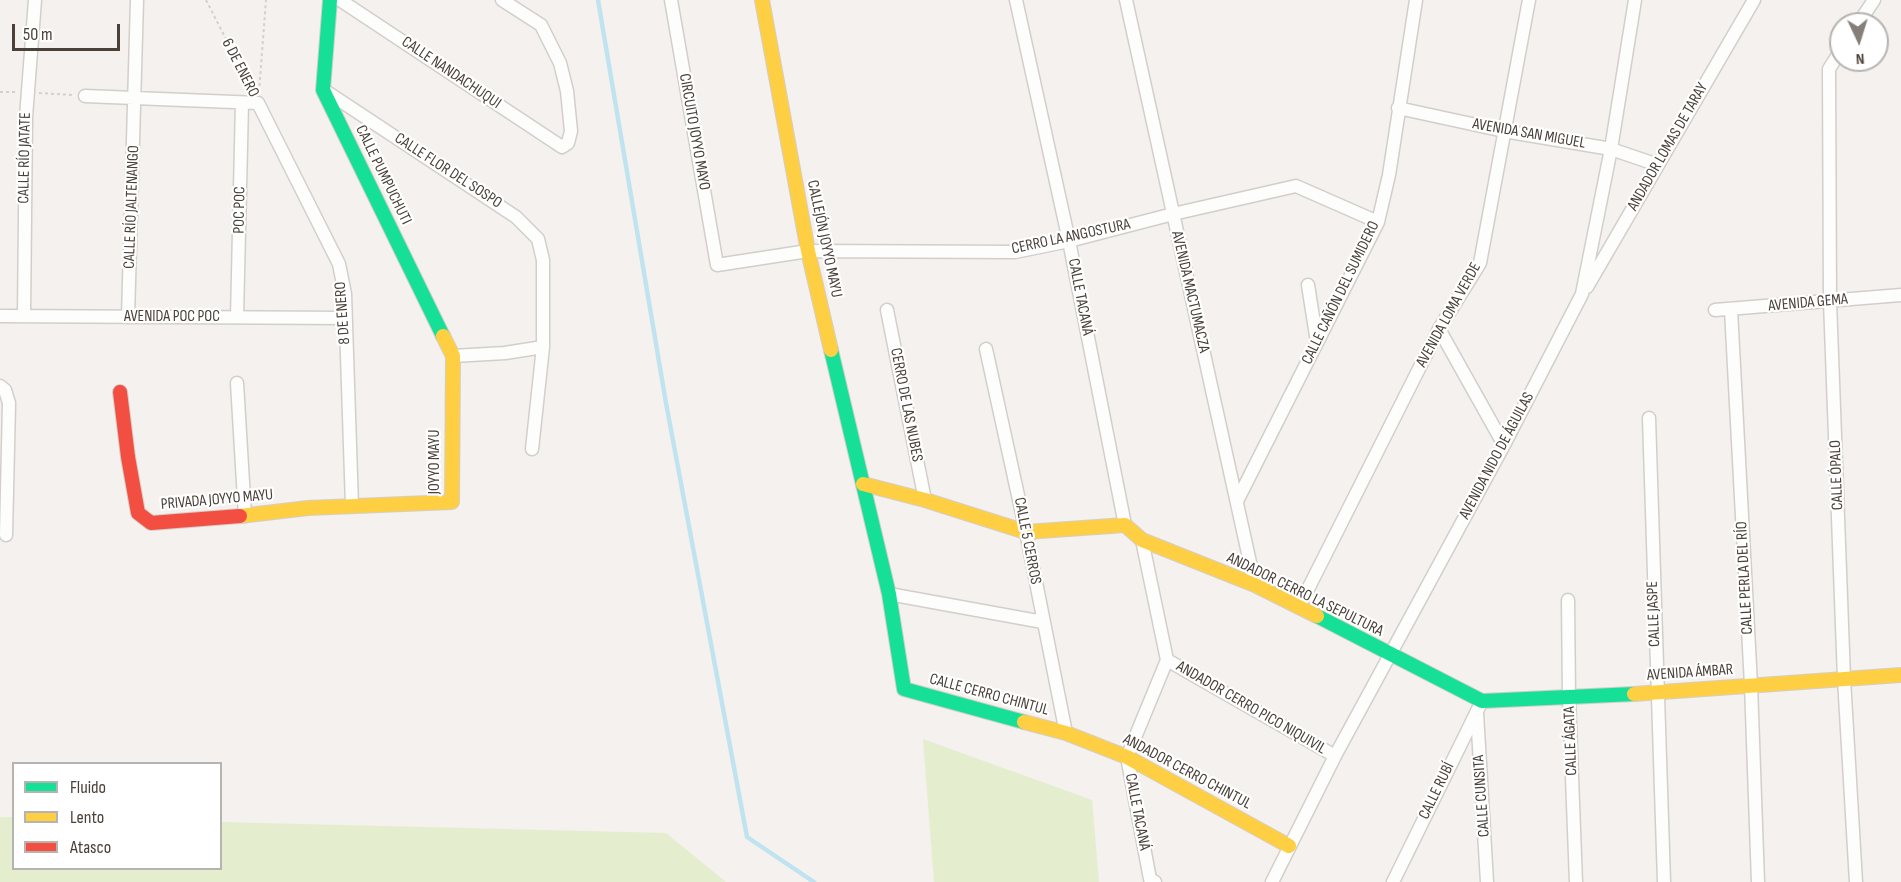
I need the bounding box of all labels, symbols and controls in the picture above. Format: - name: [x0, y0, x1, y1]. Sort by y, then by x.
- scale bar: [15, 12, 123, 50]
- north arrow: [1829, 12, 1889, 72]
- text: 50 m: [23, 24, 53, 45]
- street label: CALLE NANDACHUQUI: [398, 33, 504, 113]
- street label: 6 DE ENERO: [217, 36, 263, 100]
- text: N: [1855, 49, 1865, 68]
- street label: CIRCUITO JOYYO MAYO: [674, 72, 714, 192]
- street label: ANDADOR LOMAS DE TARAY: [1624, 80, 1712, 214]
- street label: CALLE RÍO JATATE: [15, 112, 35, 204]
- street label: AVENIDA SAN MIGUEL: [1471, 115, 1587, 153]
- street label: CALLE PUMPUCHUTI: [351, 122, 415, 228]
- street label: CALLE FLOR DEL SOSPO: [391, 129, 505, 213]
- street label: CALLE RÍO JALTENANGO: [120, 145, 144, 269]
- street label: CALLEJÓN JOYYO MAYU: [802, 179, 846, 299]
- street label: POC POC: [230, 186, 250, 234]
- street label: CERRO LA ANGOSTURA: [1010, 215, 1132, 259]
- street label: CALLE CAÑÓN DEL SUMIDERO: [1298, 218, 1384, 368]
- street label: AVENIDA MACTUMACZA: [1167, 229, 1213, 355]
- street label: CALLE TACANÁ: [1063, 257, 1097, 337]
- street label: AVENIDA LOMA VERDE: [1412, 259, 1486, 371]
- street label: 8 DE ENERO: [331, 281, 355, 345]
- street label: AVENIDA GEMA: [1768, 290, 1848, 316]
- street label: AVENIDA POC POC: [124, 307, 220, 327]
- street label: CERRO DE LAS NUBES: [886, 347, 926, 463]
- street label: AVENIDA NIDO DE ÁGUILAS: [1455, 389, 1539, 523]
- street label: JOYYO MAYU: [425, 430, 445, 494]
- street label: CALLE ÓPALO: [1826, 440, 1848, 510]
- street label: PRIVADA JOYYO MAYU: [160, 486, 274, 514]
- street label: CALLE 5 CERROS: [1009, 496, 1045, 586]
- street label: CALLE PERLA DEL RÍO: [1732, 521, 1758, 635]
- street label: ANDADOR CERRO LA SEPULTURA: [1224, 549, 1386, 641]
- street label: CALLE JASPE: [1643, 581, 1665, 647]
- street label: ANDADOR CERRO PICO NIQUIVIL: [1173, 657, 1329, 759]
- street label: AVENIDA ÁMBAR: [1646, 660, 1734, 686]
- street label: CALLE CERRO CHINTUL: [927, 670, 1051, 720]
- street label: CALLE ÁGATA: [1560, 706, 1582, 776]
- street label: ANDADOR CERRO CHINTUL: [1120, 730, 1254, 814]
- street label: CALLE CUNSITA: [1470, 754, 1494, 838]
- street label: CALLE RUBÍ: [1415, 759, 1459, 823]
- legend: [12, 762, 222, 870]
- street label: CALLE TACANÁ: [1120, 772, 1154, 852]
- text: Fluido: [70, 777, 106, 798]
- text: Lento: [70, 807, 104, 828]
- text: Atasco: [70, 837, 111, 858]

